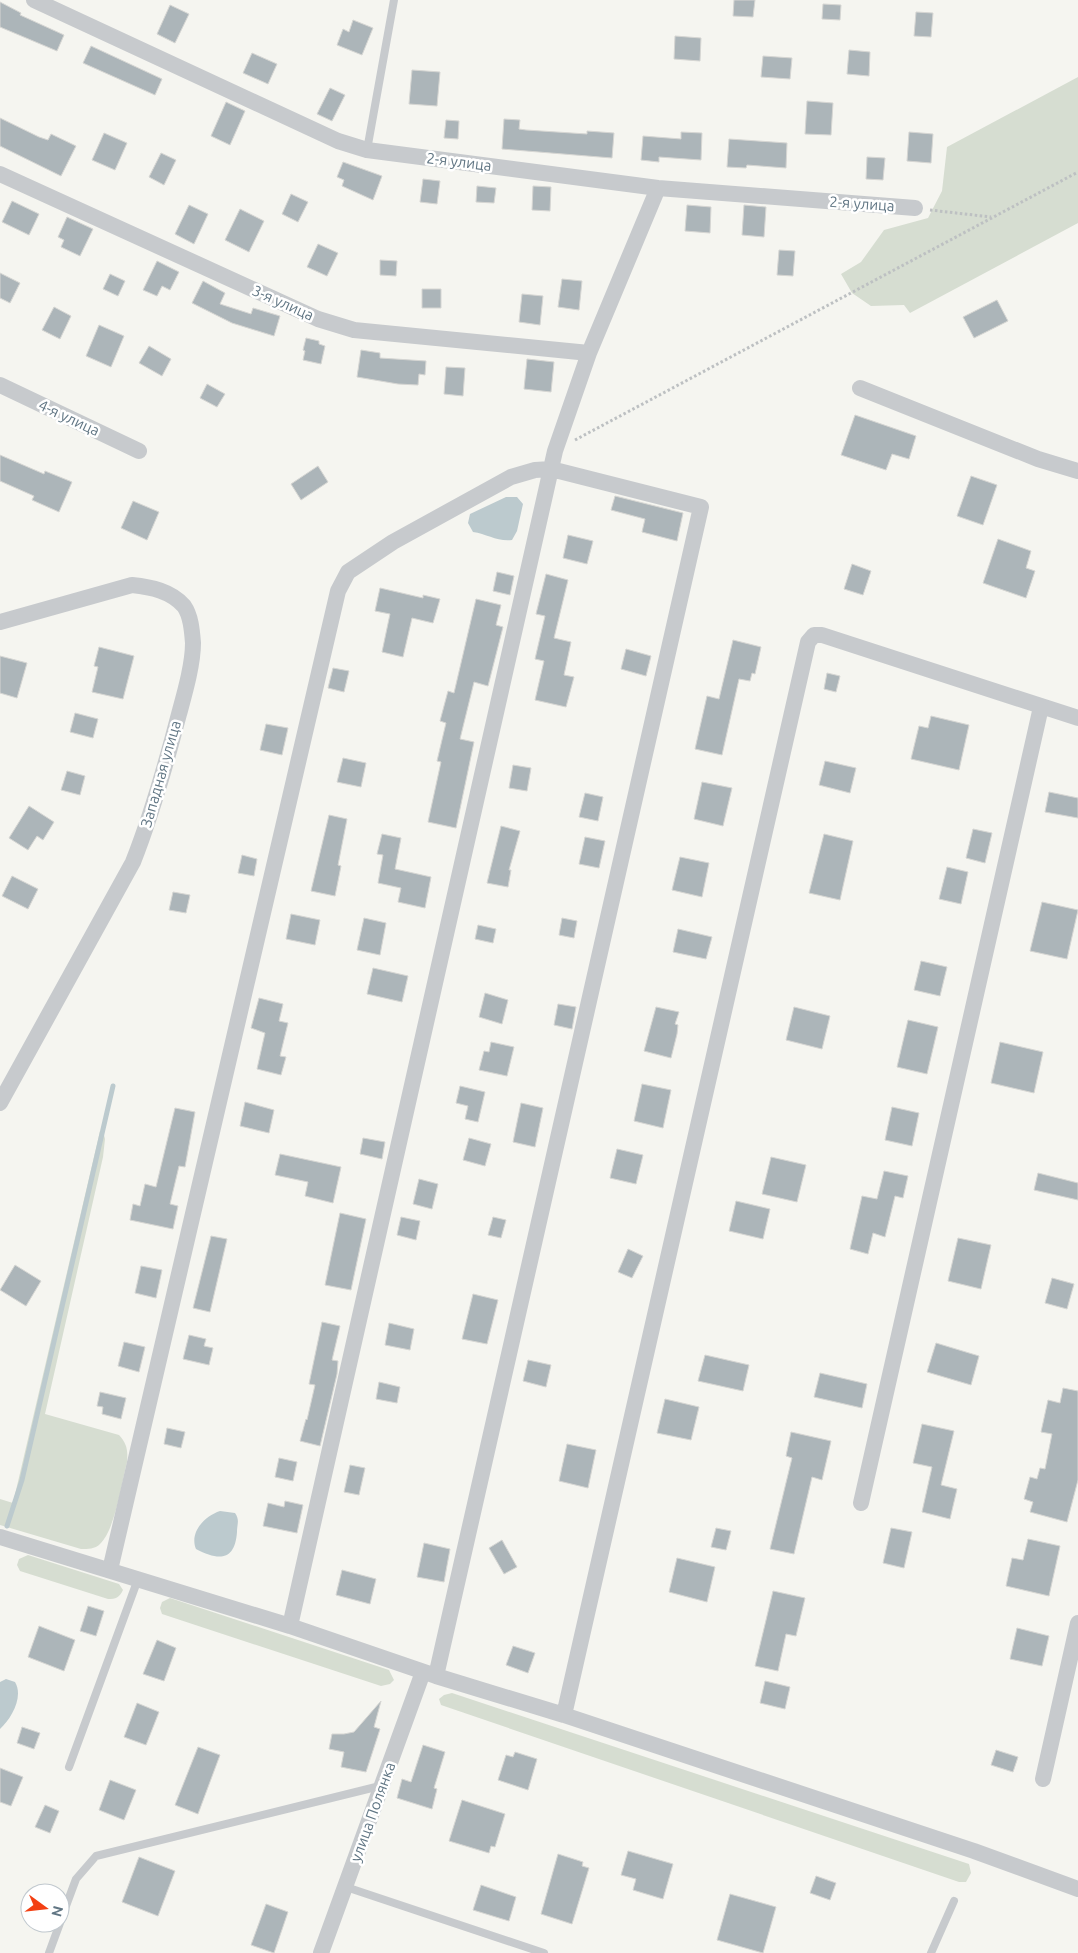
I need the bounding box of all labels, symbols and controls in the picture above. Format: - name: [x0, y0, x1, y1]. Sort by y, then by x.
- street label: 2-я улица: [426, 149, 493, 174]
- street label: 2-я улица: [829, 193, 895, 214]
- street label: 3-я улица: [250, 281, 317, 324]
- street label: 4-я улица: [36, 396, 102, 439]
- street label: Западная улица: [137, 719, 184, 829]
- street label: улица Полянка: [347, 1760, 398, 1864]
- north arrow: [20, 1883, 70, 1933]
- text: N: [48, 1904, 67, 1918]

